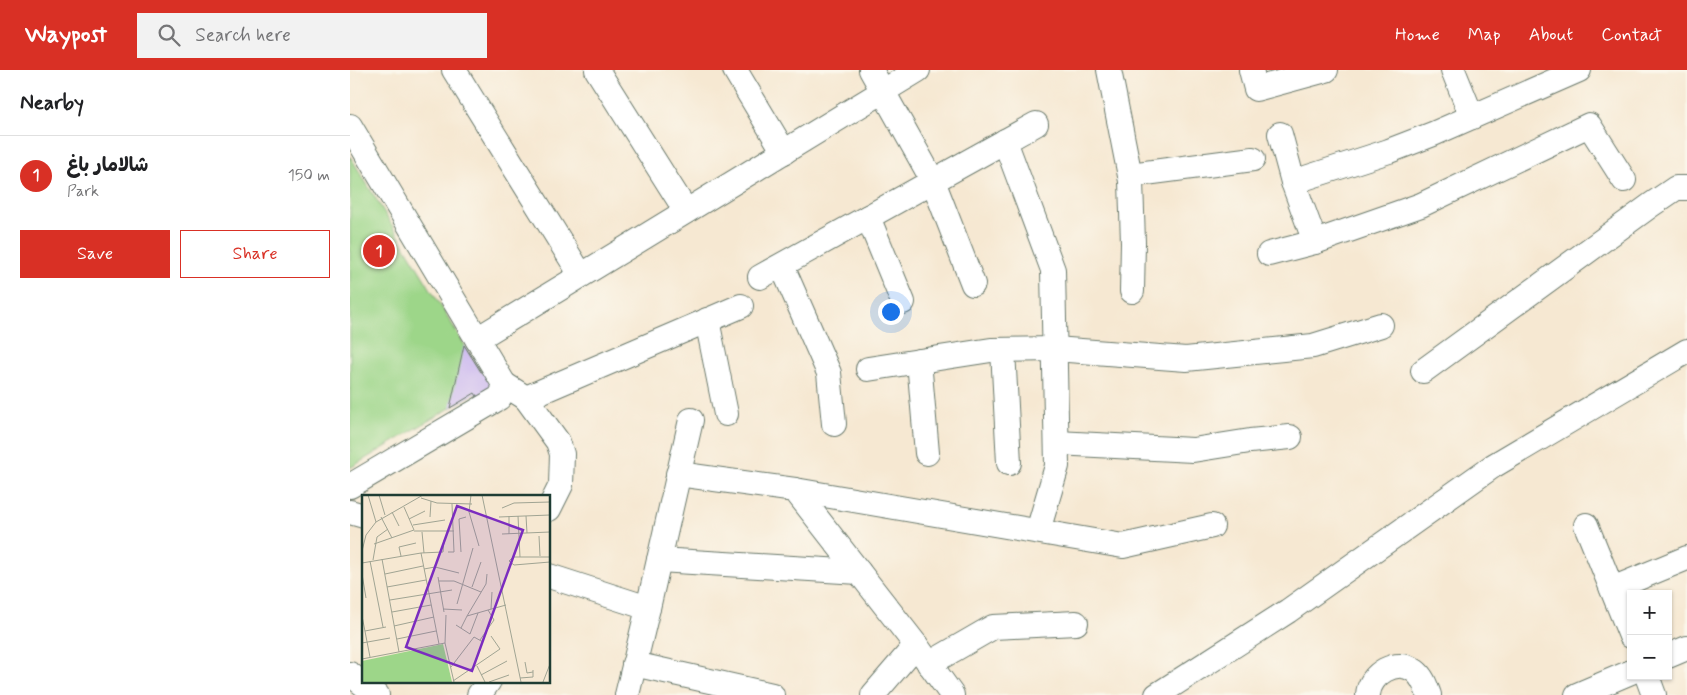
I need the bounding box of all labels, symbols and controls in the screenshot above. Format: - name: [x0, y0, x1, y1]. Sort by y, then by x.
- search box: [137, 13, 487, 58]
- text: Waypost: [25, 20, 107, 51]
- icon: search: [155, 21, 183, 49]
- text: Search here: [195, 23, 291, 48]
- text: Home: [1395, 23, 1440, 47]
- text: Map: [1468, 23, 1501, 47]
- text: About: [1529, 23, 1573, 47]
- text: Contact: [1601, 23, 1662, 47]
- text: Nearby: [20, 89, 84, 117]
- text: شالامار باغ: [67, 153, 148, 178]
- text: 1: [32, 165, 40, 186]
- text: 150 m: [288, 165, 330, 186]
- text: Park: [67, 181, 99, 202]
- button: Save: [20, 230, 170, 278]
- button: Share: [180, 230, 330, 278]
- pin: 1: [363, 232, 395, 270]
- your location: [878, 299, 904, 325]
- inset map: [362, 495, 550, 682]
- map controls: [1627, 590, 1672, 680]
- button: +: [1627, 590, 1672, 635]
- button: −: [1627, 635, 1672, 680]

